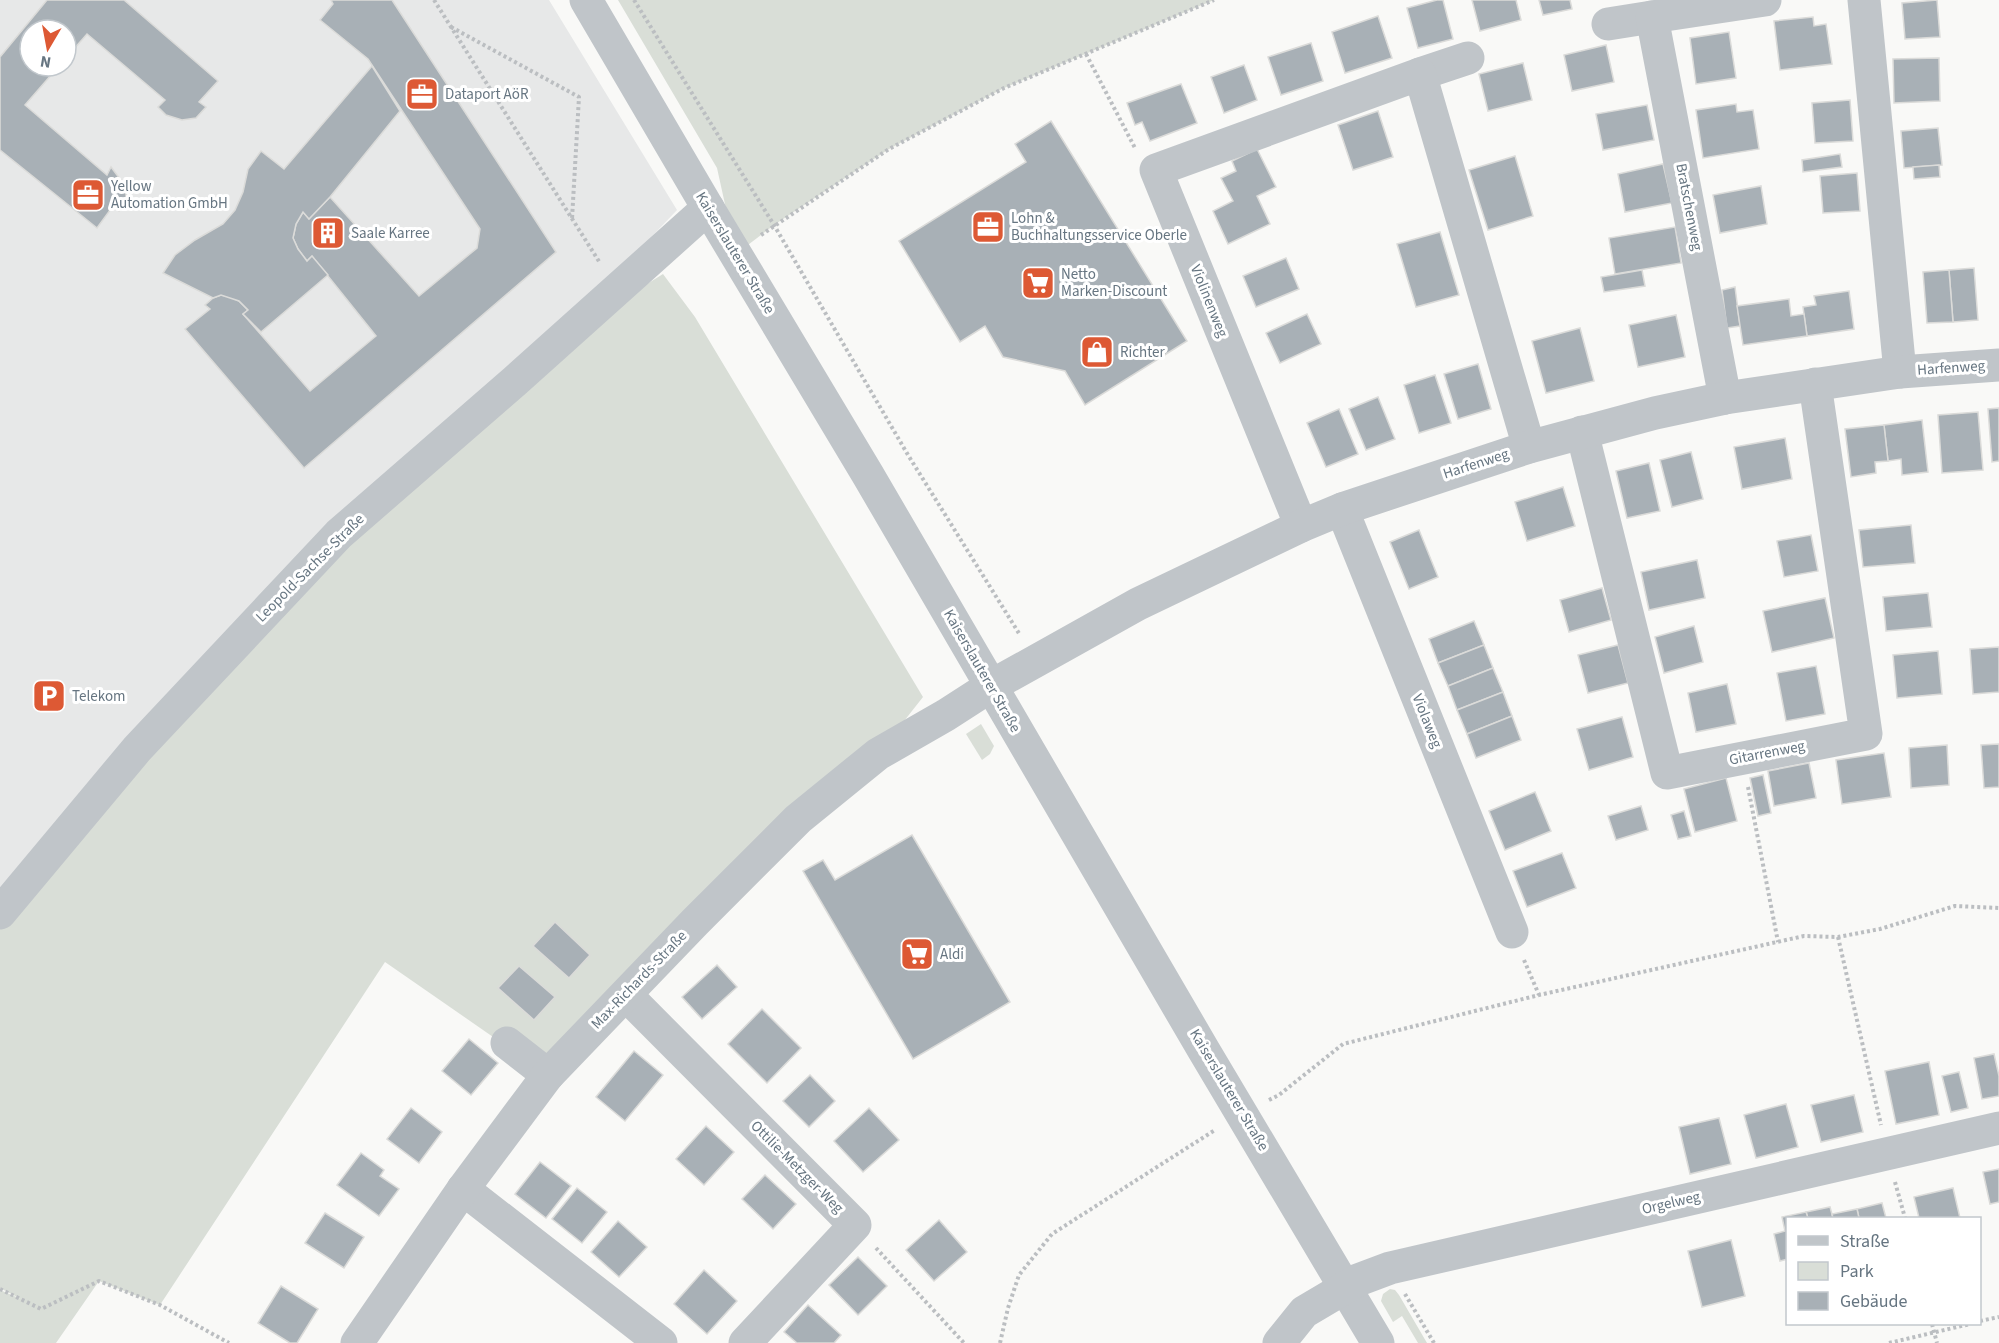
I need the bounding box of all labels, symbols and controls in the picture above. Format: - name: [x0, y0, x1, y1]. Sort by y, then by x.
- north arrow: [18, 18, 78, 78]
- text: N: [38, 50, 53, 74]
- office icon: Dataport AöR: [404, 76, 440, 112]
- place label: Dataport AöR: [445, 84, 529, 105]
- street label: Bratschenweg: [1670, 162, 1708, 253]
- place label: Yellow Automation GmbH: [110, 176, 228, 214]
- office icon: Yellow Automation GmbH: [70, 177, 106, 213]
- street label: Kaiserslauterer Straße: [690, 188, 780, 318]
- place label: Lohn & Buchhaltungsservice Oberle: [1011, 208, 1187, 246]
- office icon: Lohn & Buchhaltungsservice Oberle: [970, 209, 1006, 245]
- building icon: Saale Karree: [310, 215, 346, 251]
- place label: Saale Karree: [351, 223, 430, 244]
- street label: Violinenweg: [1185, 262, 1233, 341]
- place label: Netto Marken-Discount: [1061, 264, 1167, 302]
- supermarket icon: Netto Marken-Discount: [1020, 265, 1056, 301]
- shop icon: Richter: [1079, 334, 1115, 370]
- place label: Richter: [1120, 342, 1166, 363]
- street label: Harfenweg: [1916, 355, 1986, 381]
- street label: Harfenweg: [1440, 443, 1512, 484]
- street label: Leopold-Sachse-Straße: [251, 509, 369, 627]
- street label: Kaiserslauterer Straße: [938, 606, 1026, 736]
- parking icon: Telekom: [31, 678, 67, 714]
- place label: Telekom: [72, 686, 125, 707]
- street label: Violaweg: [1407, 691, 1447, 752]
- street label: Gitarrenweg: [1727, 735, 1807, 771]
- street label: Max-Richards-Straße: [586, 926, 692, 1034]
- supermarket icon: Aldi: [899, 936, 935, 972]
- place label: Aldi: [940, 944, 964, 965]
- street label: Kaiserslauterer Straße: [1184, 1025, 1274, 1155]
- street label: Ottilie-Metzger-Weg: [746, 1116, 848, 1218]
- street label: Orgelweg: [1640, 1186, 1703, 1220]
- legend: [1786, 1217, 1981, 1325]
- text: Straße: [1840, 1229, 1890, 1254]
- text: Park: [1840, 1259, 1874, 1284]
- text: Gebäude: [1840, 1289, 1908, 1314]

